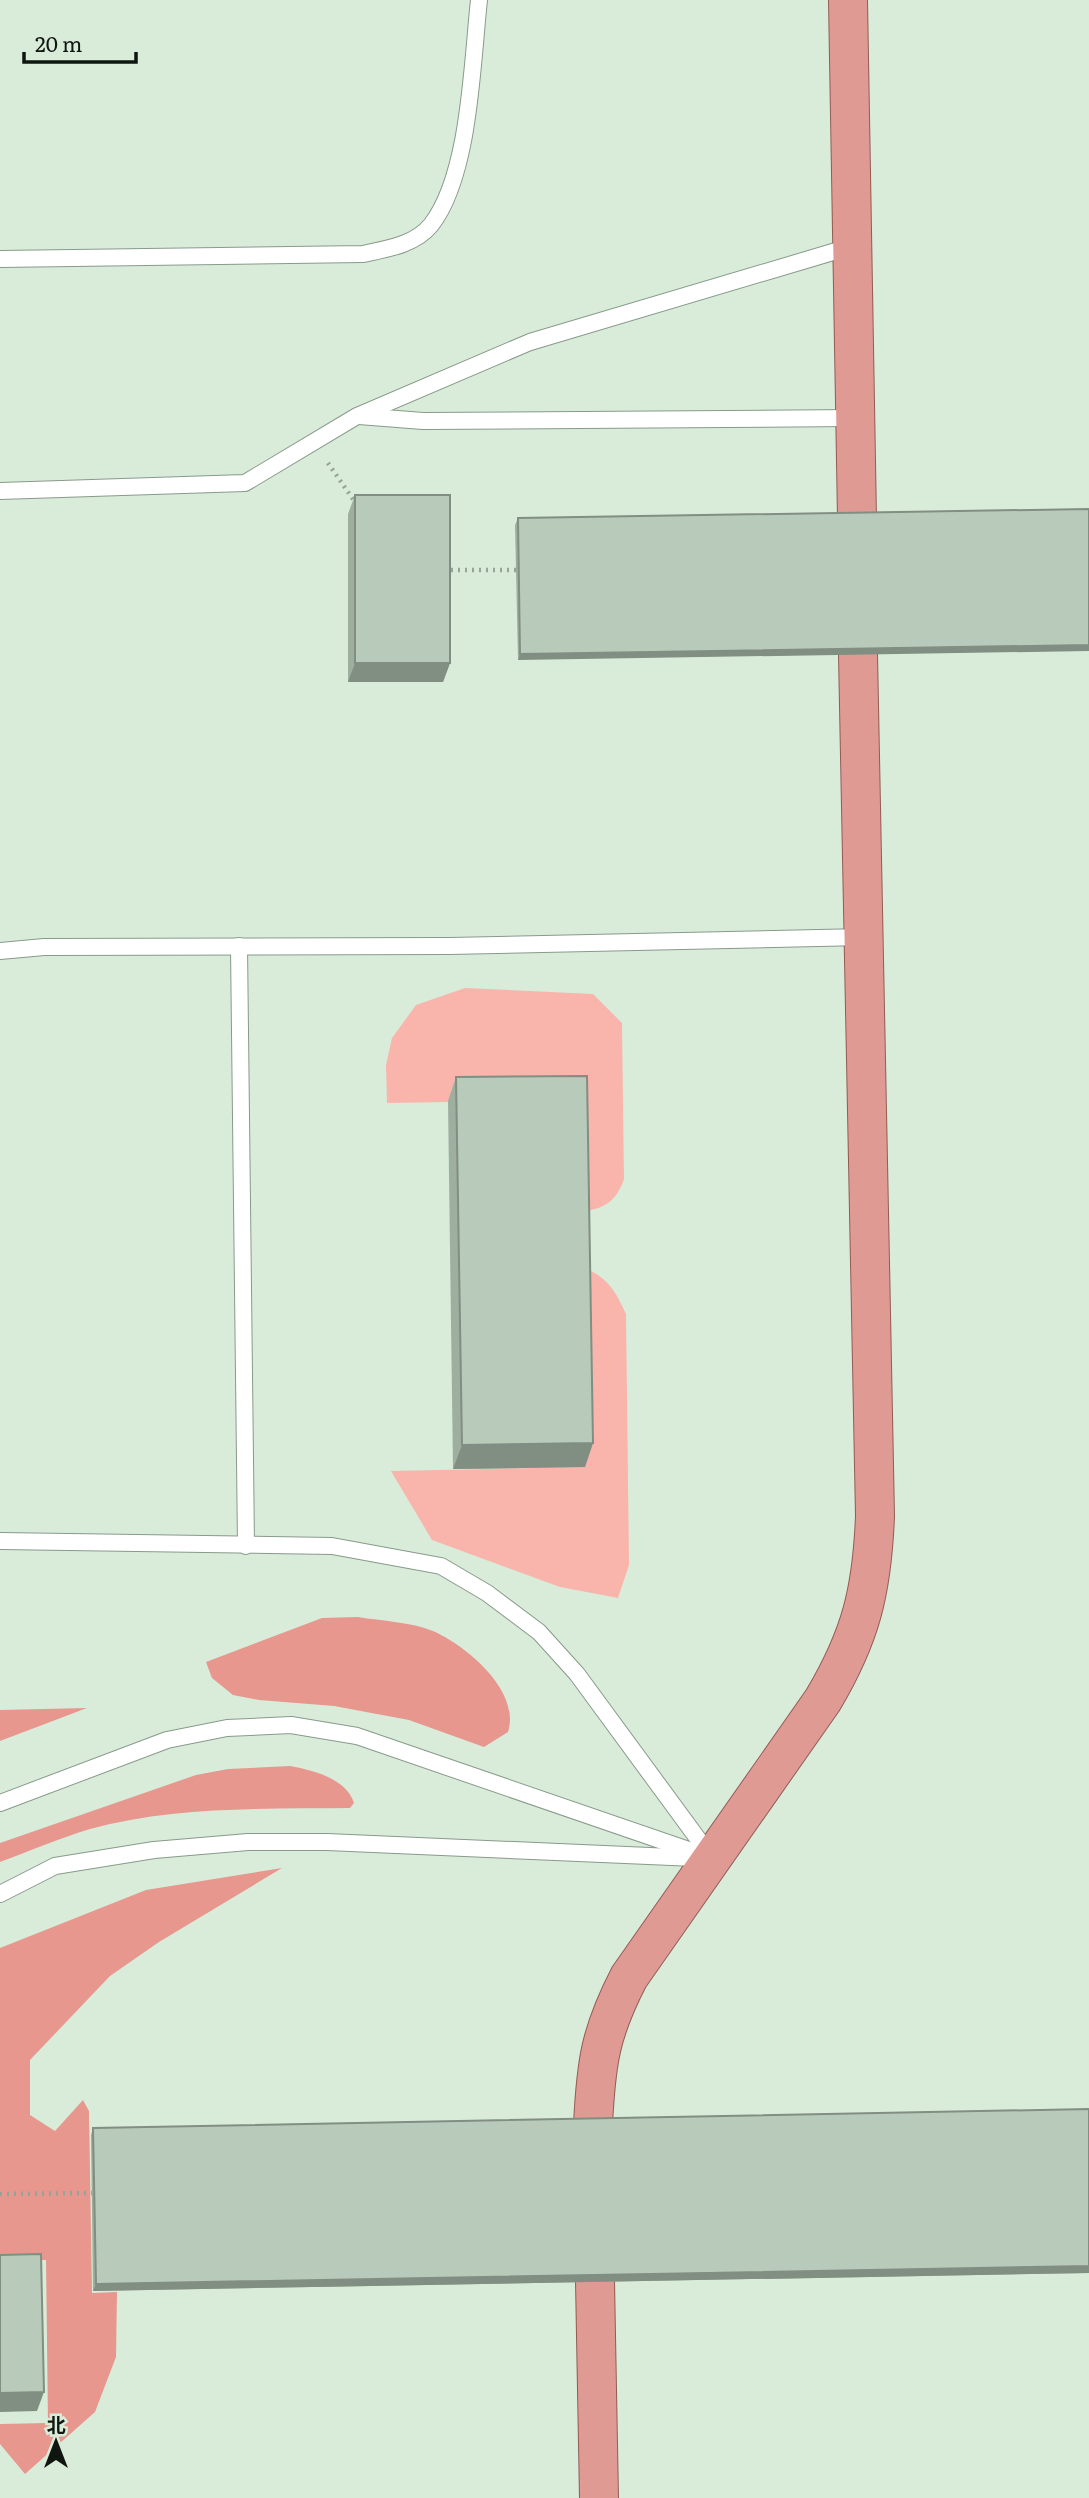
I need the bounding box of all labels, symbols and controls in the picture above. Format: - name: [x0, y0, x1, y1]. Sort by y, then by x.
- scale bar: [24, 21, 136, 65]
- text: 20 m: [35, 27, 82, 58]
- north arrow: [21, 2407, 91, 2477]
- text: 北: [46, 2410, 66, 2438]

